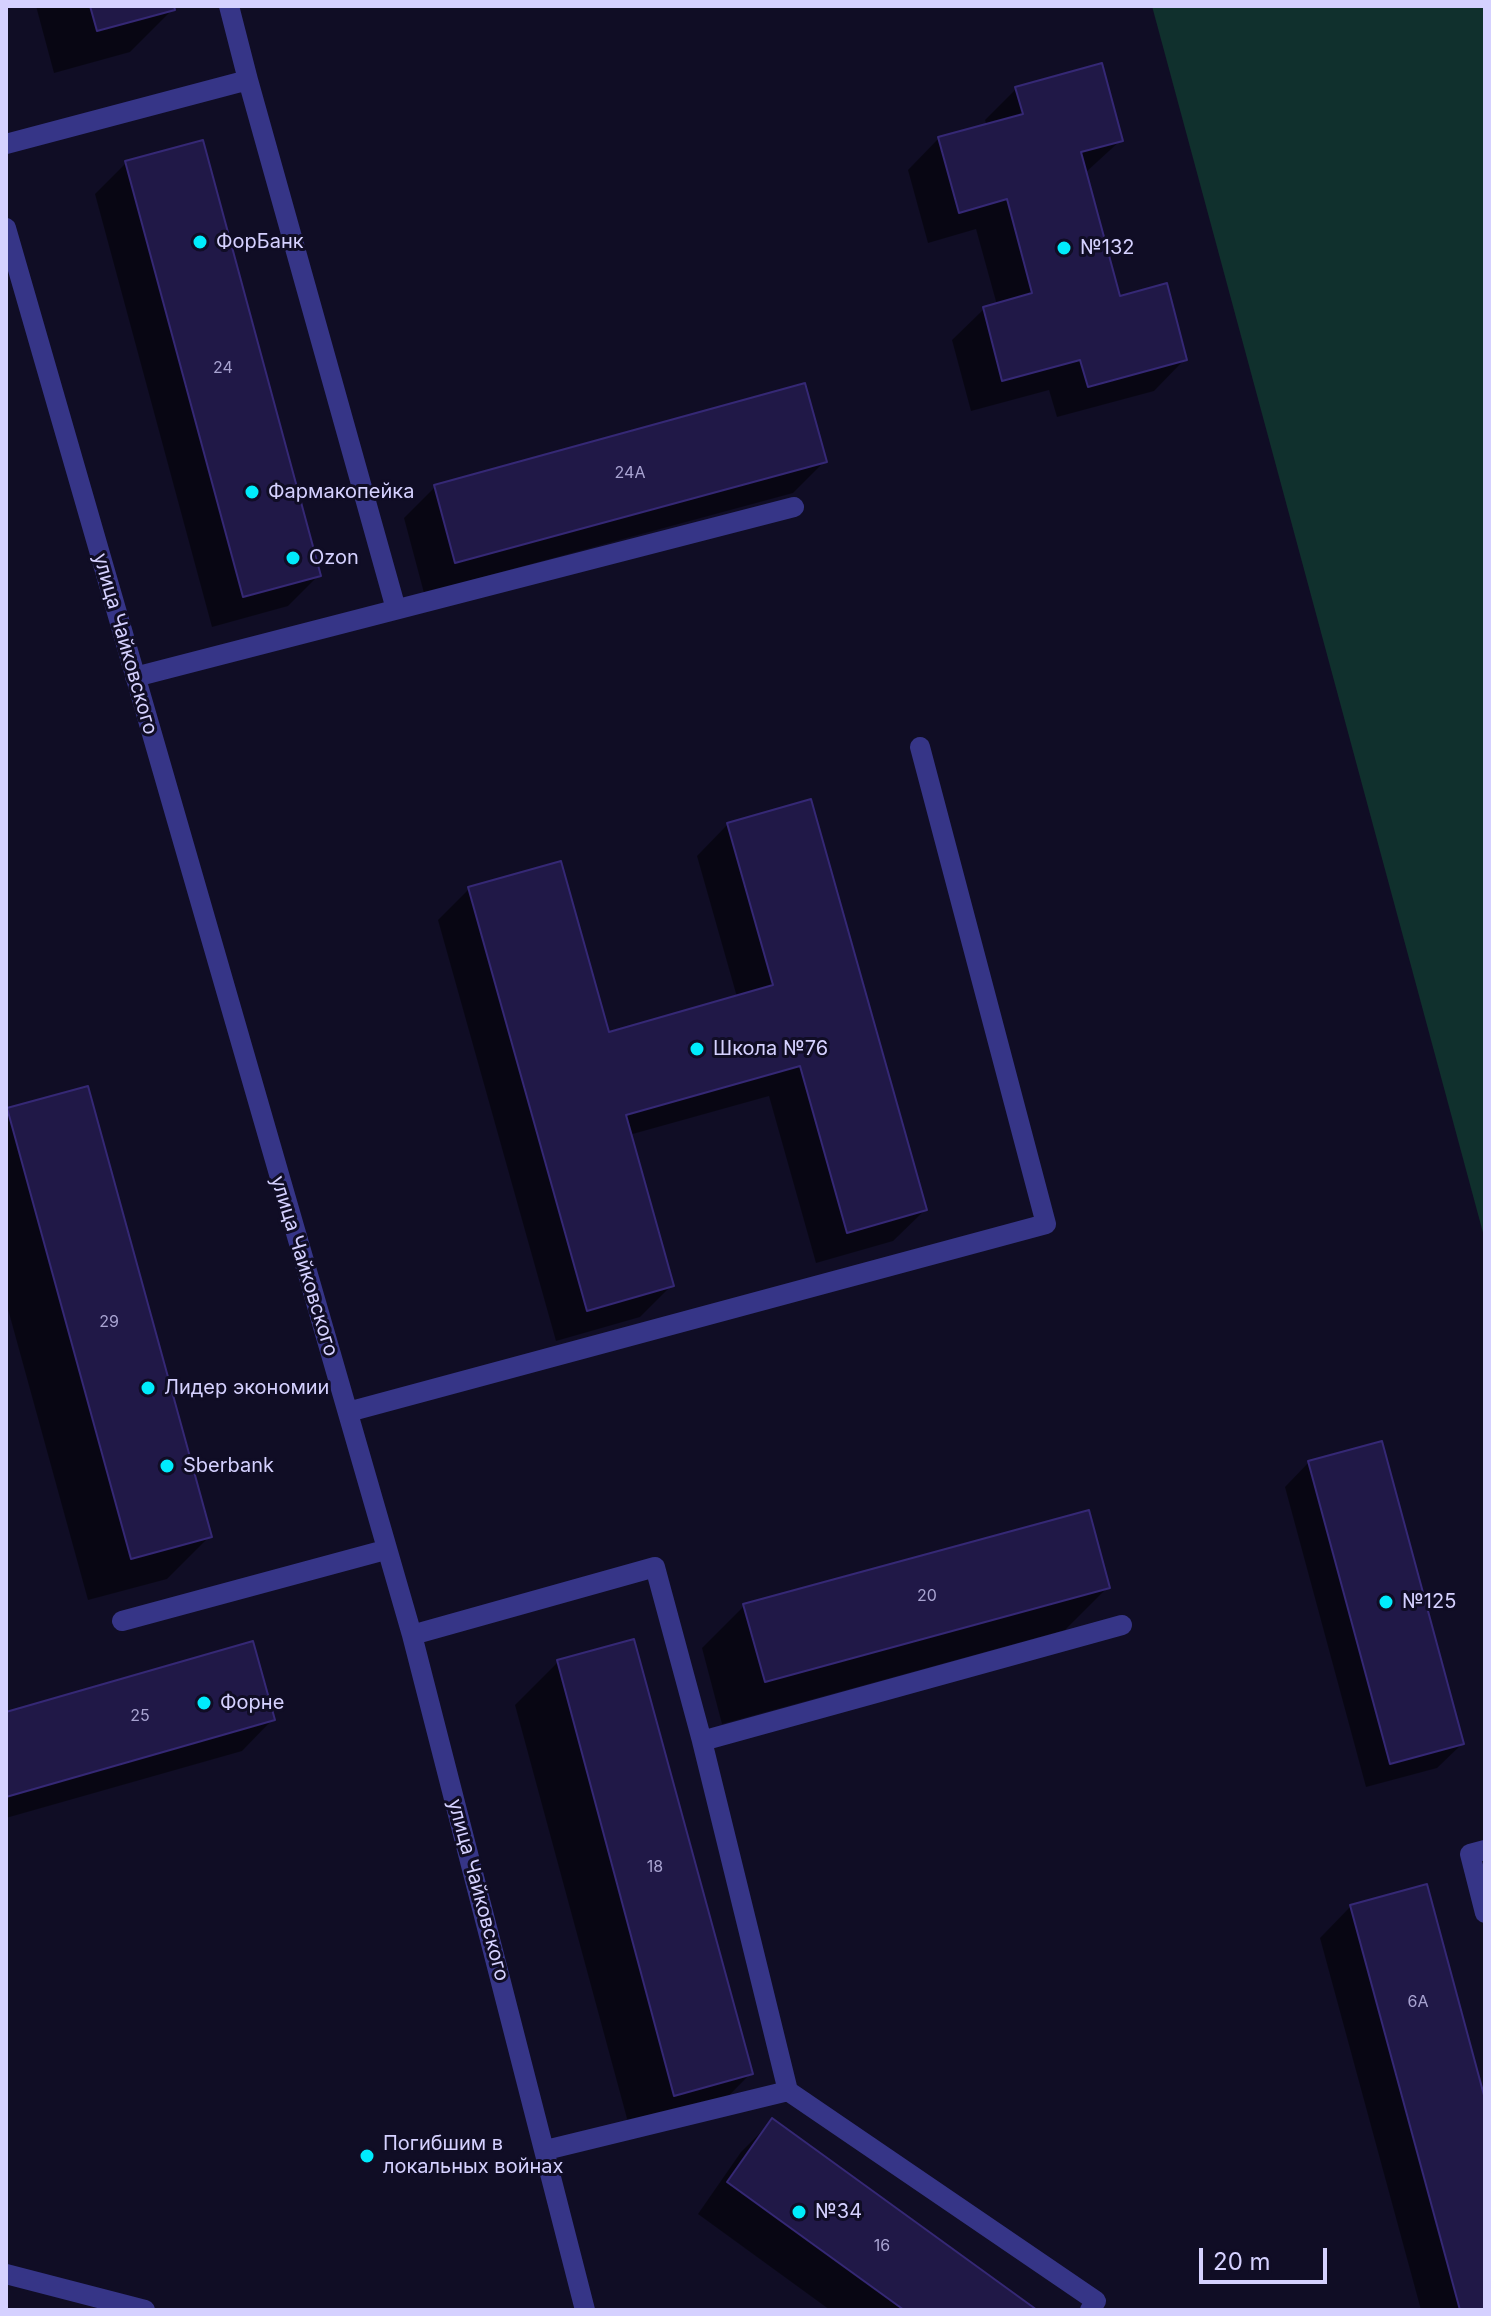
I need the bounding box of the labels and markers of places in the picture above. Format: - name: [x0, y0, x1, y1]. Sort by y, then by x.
- place label: ФорБанк: [216, 230, 304, 254]
- marker: ФорБанк: [191, 233, 209, 251]
- place label: №132: [1080, 236, 1135, 260]
- marker: №132: [1055, 239, 1073, 257]
- place label: Фармакопейка: [268, 480, 414, 504]
- marker: Фармакопейка: [243, 483, 261, 501]
- place label: Ozon: [309, 546, 359, 570]
- marker: Ozon: [284, 549, 302, 567]
- place label: Школа №76: [713, 1037, 828, 1061]
- marker: Школа №76: [688, 1040, 706, 1058]
- place label: Лидер экономии: [164, 1376, 329, 1400]
- marker: Лидер экономии: [139, 1379, 157, 1397]
- place label: Sberbank: [183, 1454, 274, 1478]
- marker: Sberbank: [158, 1457, 176, 1475]
- place label: №125: [1402, 1590, 1456, 1614]
- marker: №125: [1377, 1593, 1395, 1611]
- place label: Форне: [220, 1691, 284, 1715]
- marker: Форне: [195, 1694, 213, 1712]
- place label: Погибшим в локальных войнах: [383, 2132, 563, 2179]
- marker: Погибшим в локальных войнах: [358, 2147, 376, 2165]
- place label: №34: [815, 2200, 862, 2224]
- marker: №34: [790, 2203, 808, 2221]

